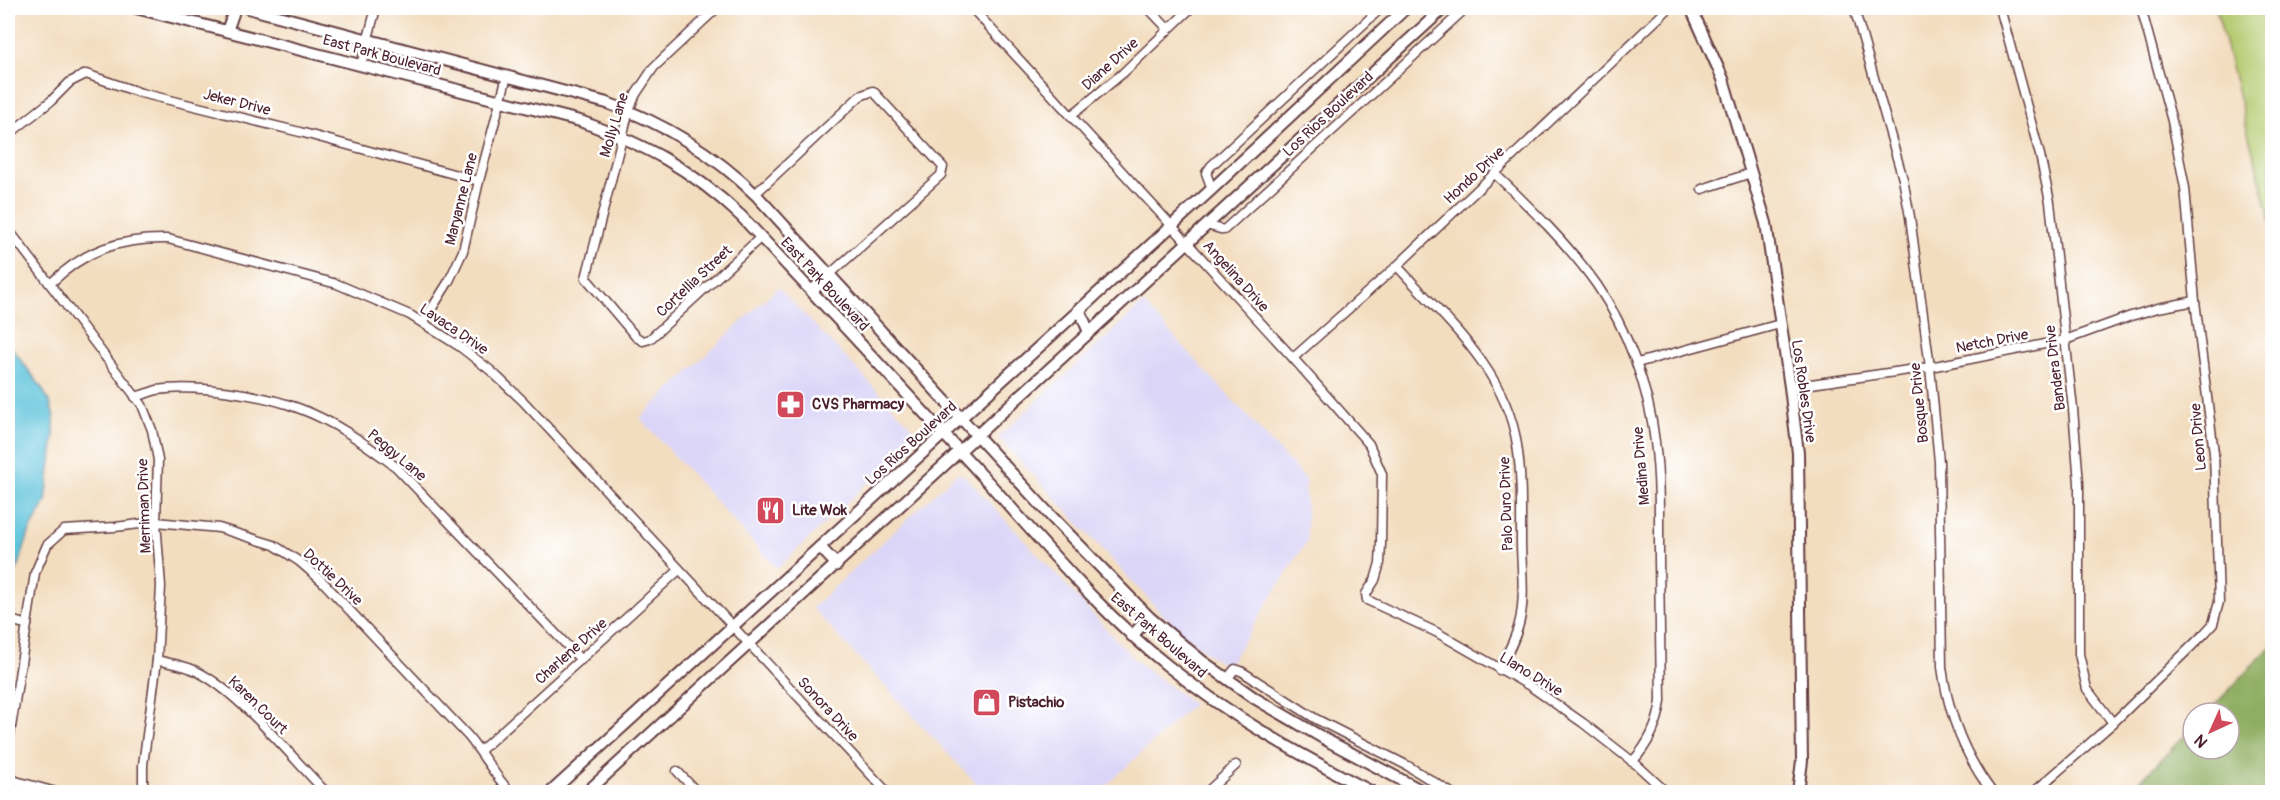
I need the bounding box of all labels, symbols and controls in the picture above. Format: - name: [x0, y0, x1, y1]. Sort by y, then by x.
- street label: East Park Boulevard: [321, 31, 443, 80]
- street label: Diane Drive: [1078, 34, 1143, 95]
- street label: Los Rios Boulevard: [1279, 68, 1378, 161]
- street label: Jeker Drive: [201, 85, 273, 120]
- street label: Molly Lane: [596, 90, 633, 160]
- street label: Hondo Drive: [1440, 142, 1509, 208]
- street label: Maryanne Lane: [441, 150, 482, 247]
- street label: East Park Boulevard: [776, 233, 873, 335]
- street label: Angelina Drive: [1198, 237, 1273, 317]
- street label: Cortellia Street: [652, 241, 737, 321]
- street label: Lavaca Drive: [416, 299, 492, 360]
- street label: Bandera Drive: [2041, 323, 2070, 412]
- street label: Netch Drive: [1954, 325, 2031, 358]
- street label: Los Robles Drive: [1787, 338, 1820, 444]
- street label: Bosque Drive: [1906, 361, 1933, 444]
- pharmacy icon: CVS Pharmacy: [775, 388, 807, 420]
- place label: CVS Pharmacy: [812, 395, 905, 414]
- street label: Los Rios Boulevard: [861, 397, 961, 490]
- street label: Leon Drive: [2186, 402, 2211, 471]
- street label: Peggy Lane: [363, 425, 431, 486]
- street label: Medina Drive: [1629, 425, 1654, 506]
- street label: Palo Duro Drive: [1495, 456, 1518, 552]
- street label: Merriman Drive: [133, 458, 156, 554]
- restaurant icon: Lite Wok: [755, 494, 787, 526]
- place label: Lite Wok: [792, 501, 848, 520]
- street label: Dottie Drive: [299, 545, 367, 610]
- street label: East Park Boulevard: [1107, 588, 1211, 682]
- street label: Charlene Drive: [531, 614, 612, 689]
- street label: Llano Drive: [1496, 648, 1566, 701]
- street label: Karen Court: [224, 672, 292, 739]
- street label: Sonora Drive: [793, 673, 863, 746]
- shop icon: Pistachio: [971, 686, 1003, 718]
- place label: Pistachio: [1008, 693, 1064, 712]
- north arrow: [2181, 701, 2241, 761]
- text: N: [2190, 730, 2212, 752]

